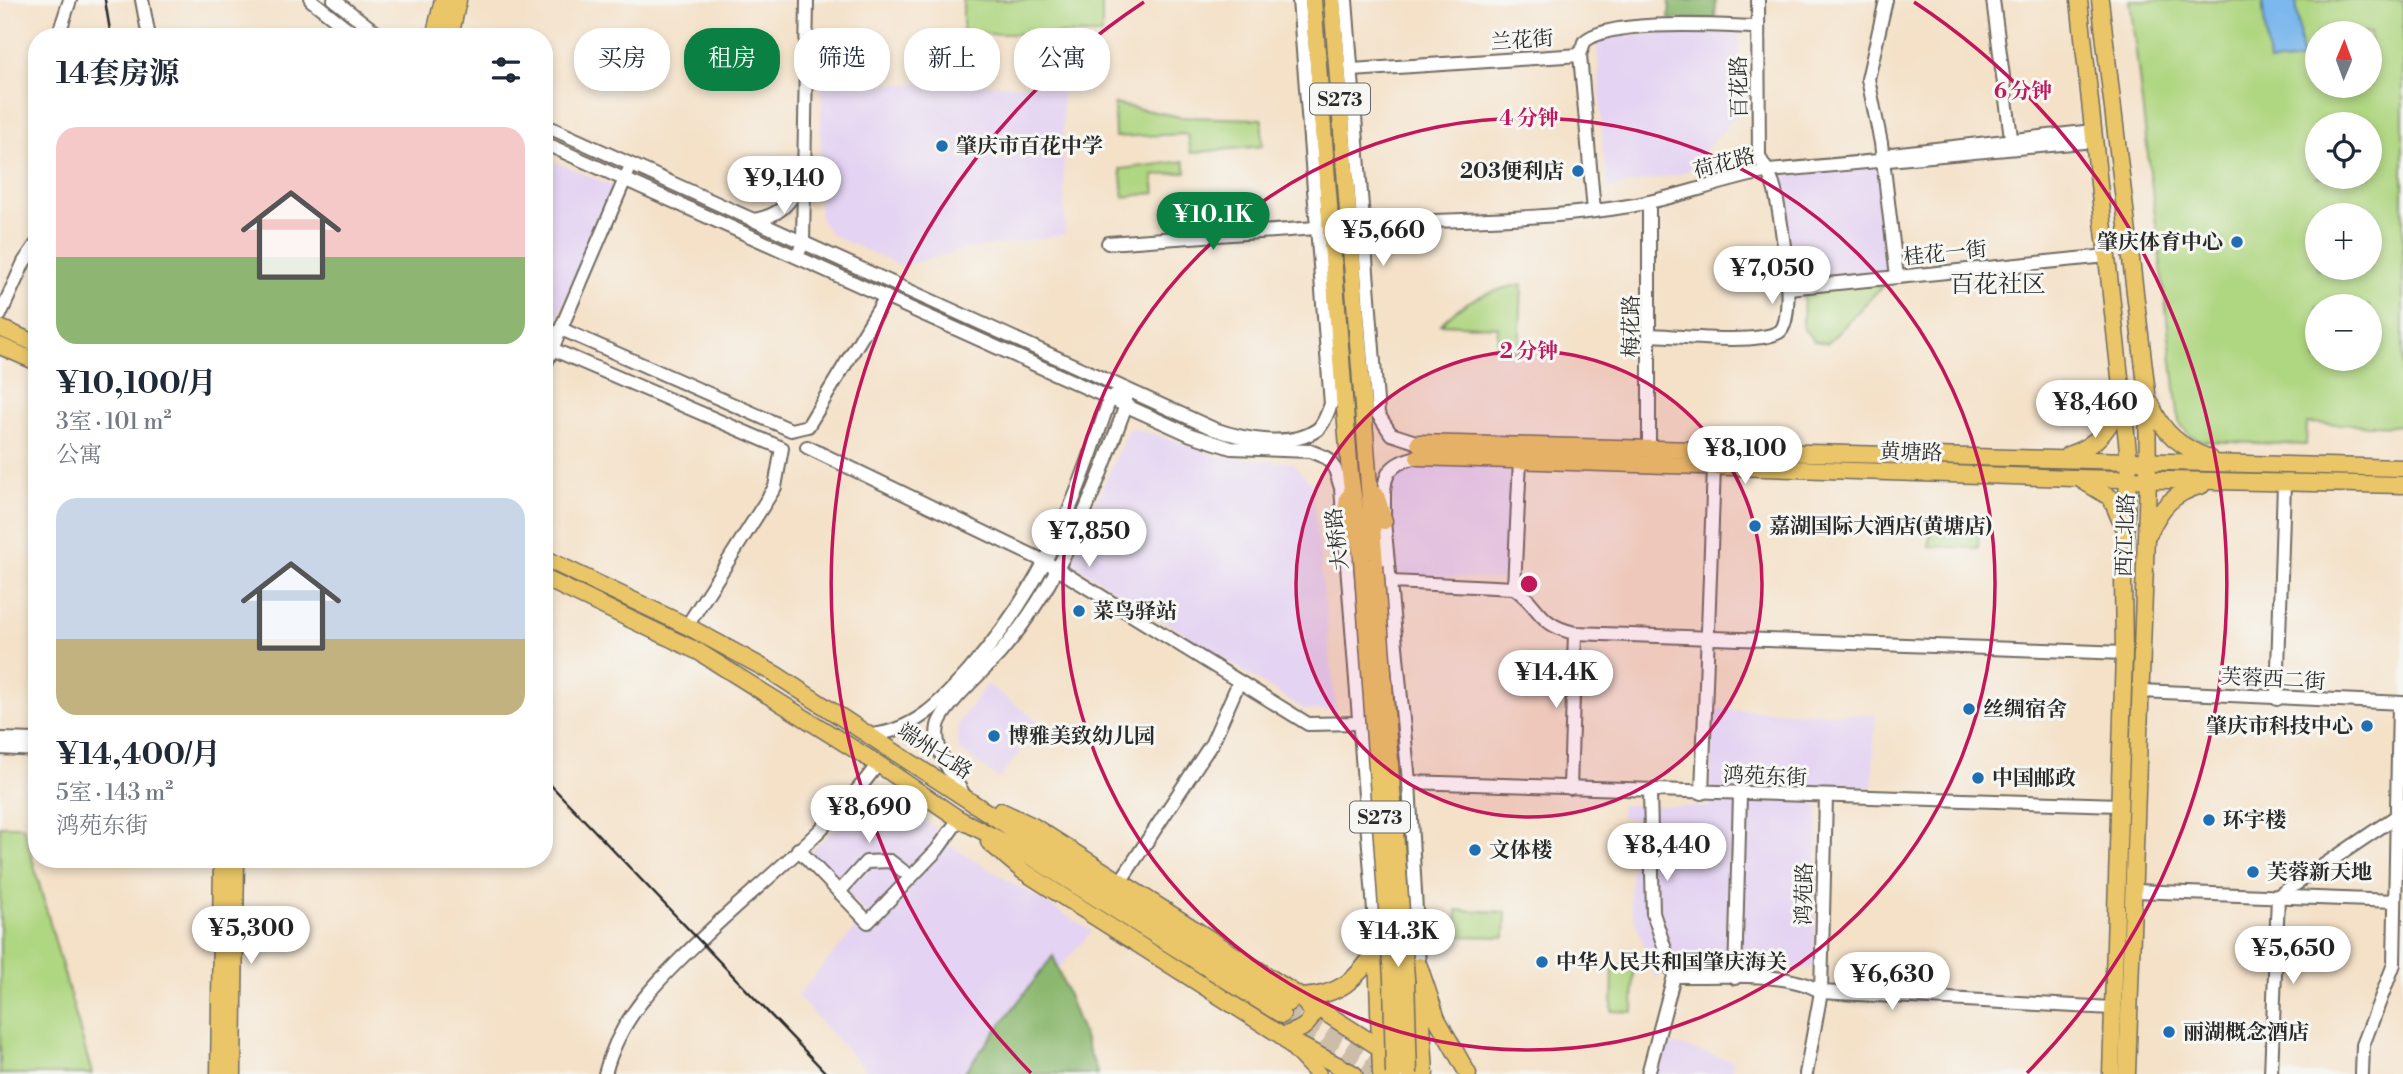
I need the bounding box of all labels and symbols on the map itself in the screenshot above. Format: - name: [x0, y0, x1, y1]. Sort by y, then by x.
- north arrow: [2305, 21, 2382, 98]
- street label: 兰花街: [1490, 26, 1554, 56]
- street label: 百花路: [1726, 55, 1754, 119]
- text: 6 分钟: [1994, 79, 2052, 105]
- road number: S273: [1310, 83, 1370, 114]
- text: 4 分钟: [1499, 106, 1559, 132]
- place label: 肇庆市百花中学: [956, 134, 1103, 160]
- marker: 肇庆市百花中学: [934, 138, 950, 154]
- street label: 荷花路: [1690, 143, 1758, 185]
- pin: ¥9,140: [727, 156, 841, 216]
- place label: 203便利店: [1460, 159, 1564, 185]
- marker: 203便利店: [1570, 163, 1586, 179]
- pin: ¥10.1K: [1156, 192, 1270, 252]
- pin: ¥5,660: [1326, 208, 1440, 268]
- place label: 肇庆体育中心: [2097, 230, 2223, 256]
- marker: 肇庆体育中心: [2229, 234, 2245, 250]
- street label: 桂花一街: [1902, 237, 1988, 271]
- pin: ¥7,050: [1715, 246, 1829, 306]
- district label: 百花社区: [1950, 270, 2046, 300]
- street label: 梅花路: [1619, 295, 1645, 358]
- text: 2 分钟: [1500, 339, 1558, 365]
- pin: ¥8,460: [2038, 380, 2152, 440]
- pin: ¥8,100: [1688, 426, 1802, 486]
- street label: 黄塘路: [1879, 439, 1943, 467]
- street label: 西江北路: [2112, 493, 2140, 577]
- street label: 大桥路: [1321, 506, 1355, 572]
- pin: ¥7,850: [1032, 510, 1146, 569]
- place label: 嘉湖国际大酒店(黄塘店): [1769, 514, 1992, 540]
- marker: 嘉湖国际大酒店(黄塘店): [1747, 518, 1763, 534]
- centre of rings: [1517, 572, 1541, 596]
- place label: 菜鸟驿站: [1093, 599, 1177, 625]
- marker: 菜鸟驿站: [1071, 603, 1087, 619]
- pin: ¥14.4K: [1499, 650, 1613, 710]
- street label: 芙蓉西二街: [2220, 664, 2326, 696]
- place label: 丝绸宿舍: [1983, 697, 2067, 723]
- marker: 丝绸宿舍: [1961, 701, 1977, 717]
- place label: 肇庆市科技中心: [2206, 714, 2353, 740]
- street label: 端州七路: [892, 718, 977, 786]
- marker: 肇庆市科技中心: [2359, 718, 2375, 734]
- place label: 博雅美致幼儿园: [1008, 724, 1155, 750]
- marker: 博雅美致幼儿园: [986, 728, 1002, 744]
- street label: 鸿苑东街: [1723, 763, 1807, 791]
- place label: 中国邮政: [1992, 766, 2076, 792]
- marker: 中国邮政: [1970, 770, 1986, 786]
- pin: ¥8,690: [812, 786, 926, 845]
- road number: S273: [1350, 802, 1410, 832]
- place label: 环宇楼: [2223, 808, 2286, 834]
- marker: 环宇楼: [2201, 812, 2217, 828]
- pin: ¥8,440: [1610, 824, 1724, 883]
- place label: 文体楼: [1489, 838, 1552, 864]
- marker: 文体楼: [1467, 842, 1483, 858]
- place label: 芙蓉新天地: [2267, 860, 2372, 886]
- street label: 鸿苑路: [1791, 862, 1819, 926]
- marker: 芙蓉新天地: [2245, 864, 2261, 880]
- pin: ¥5,300: [194, 906, 308, 966]
- pin: ¥14.3K: [1341, 909, 1455, 969]
- pin: ¥5,650: [2236, 926, 2350, 986]
- place label: 中华人民共和国肇庆海关: [1556, 950, 1787, 976]
- pin: ¥6,630: [1835, 953, 1949, 1012]
- marker: 中华人民共和国肇庆海关: [1534, 954, 1550, 970]
- place label: 丽湖概念酒店: [2183, 1020, 2309, 1046]
- marker: 丽湖概念酒店: [2161, 1024, 2177, 1040]

